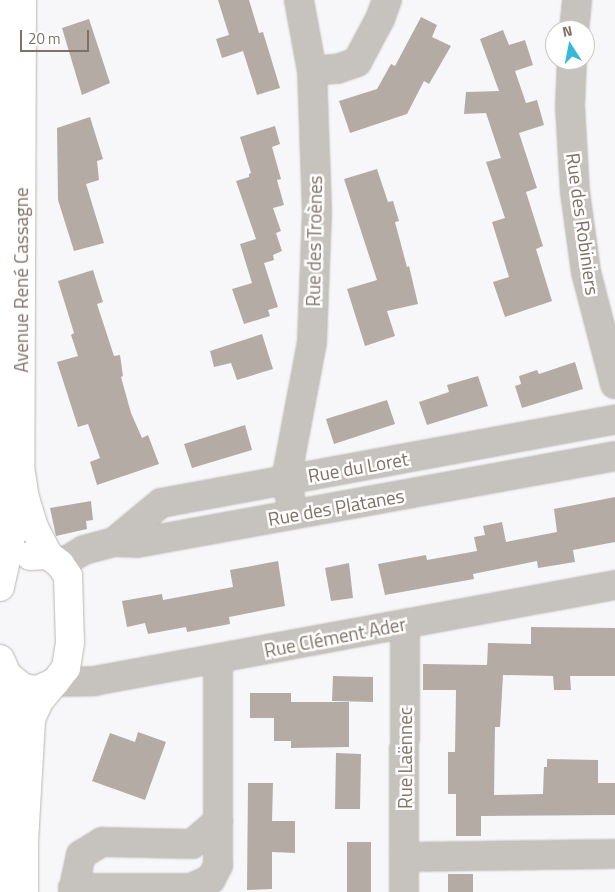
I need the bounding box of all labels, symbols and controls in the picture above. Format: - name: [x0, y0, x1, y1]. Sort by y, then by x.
- scale bar: [22, 20, 91, 52]
- north arrow: [545, 20, 595, 70]
- text: N: [560, 20, 574, 42]
- text: 20 m: [28, 27, 61, 50]
- street label: Rue des Robiniers: [562, 151, 604, 297]
- street label: Rue des Troènes: [301, 175, 327, 307]
- street label: Avenue René Cassagne: [10, 187, 32, 373]
- street label: Rue du Loret: [306, 447, 410, 487]
- street label: Rue des Platanes: [266, 484, 406, 530]
- street label: Rue Clément Ader: [262, 612, 408, 662]
- street label: Rue Laënnec: [394, 707, 416, 809]

